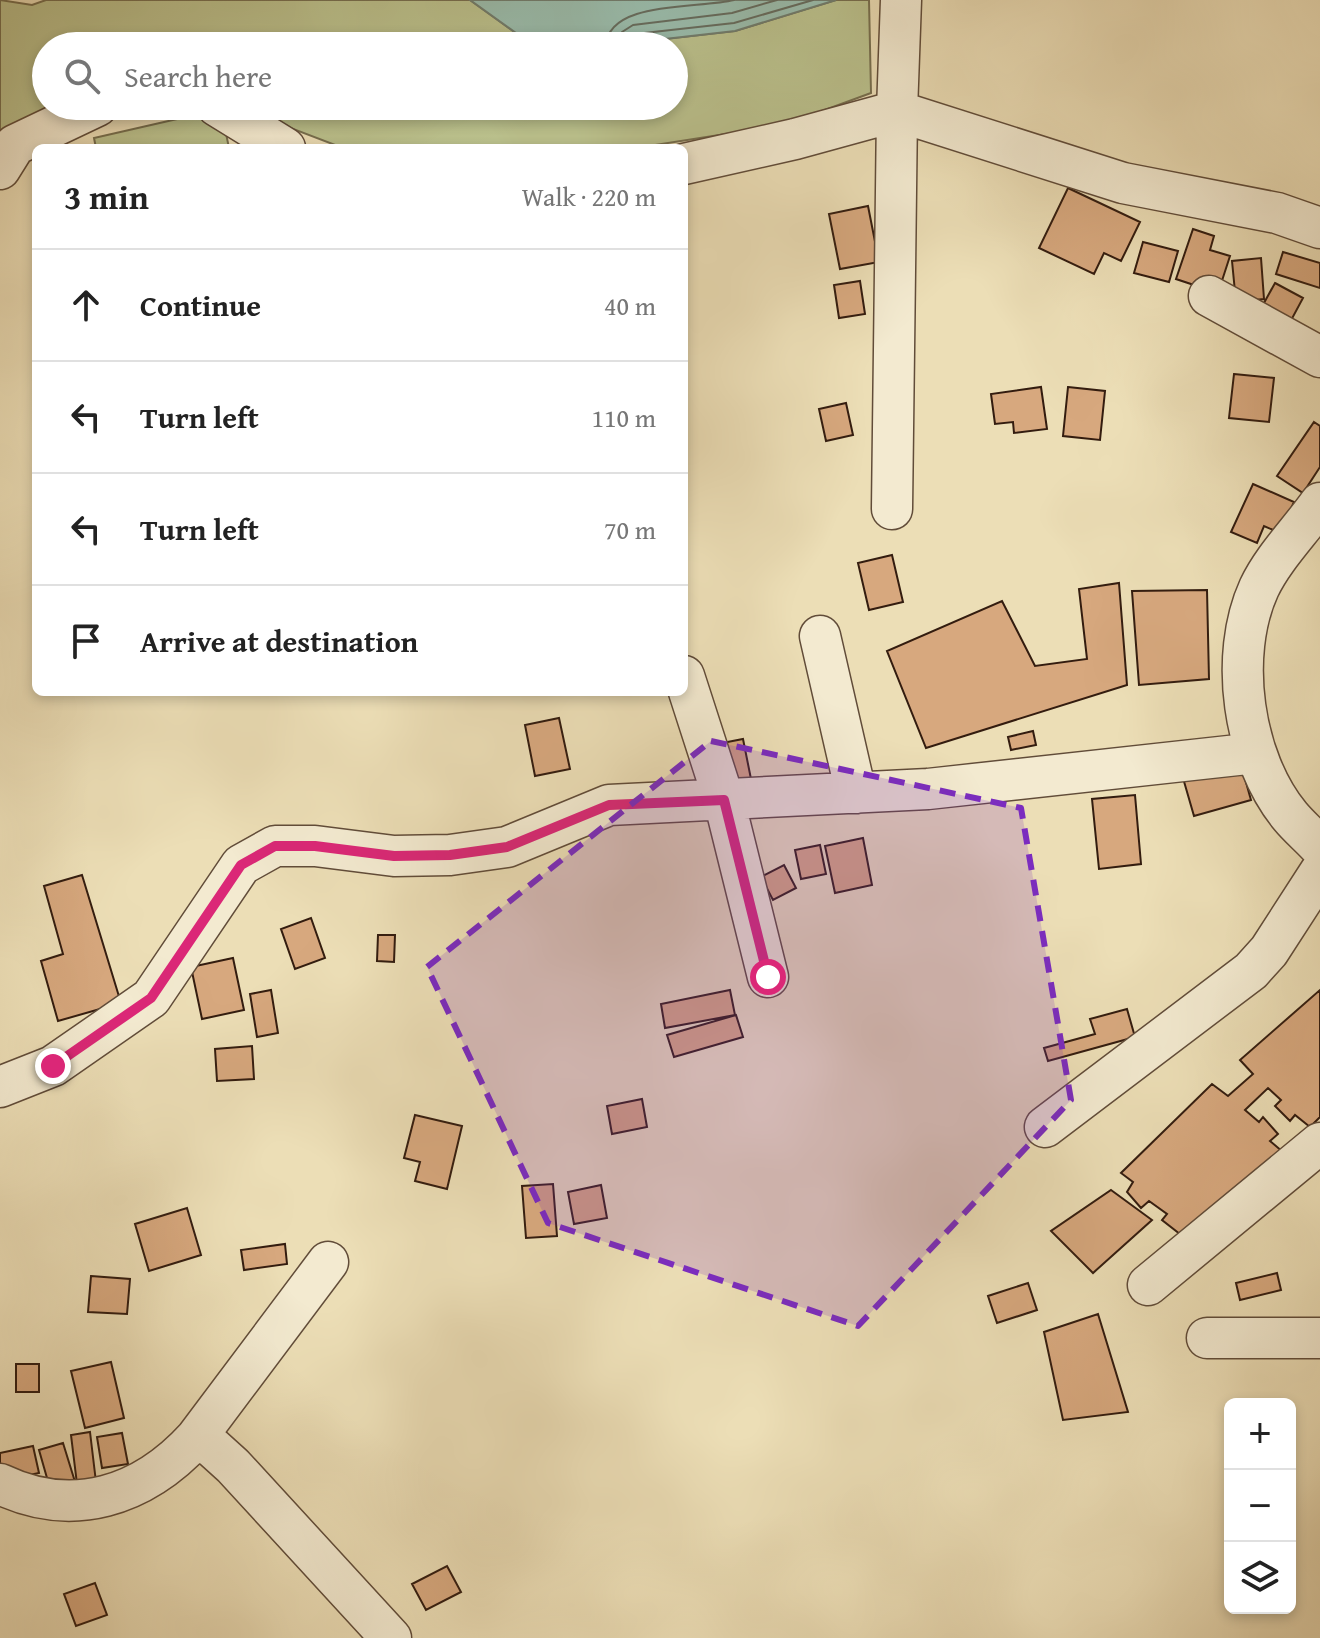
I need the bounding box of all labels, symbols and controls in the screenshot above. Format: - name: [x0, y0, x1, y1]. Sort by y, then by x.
- search box: [32, 32, 688, 120]
- icon: search: [60, 54, 104, 98]
- text: Search here: [124, 54, 272, 98]
- text: 3 min: [64, 172, 149, 221]
- text: Walk · 220 m: [522, 177, 656, 216]
- icon: ahead: [64, 283, 108, 327]
- text: Continue: [140, 283, 261, 327]
- text: 40 m: [604, 286, 656, 325]
- icon: left: [64, 395, 108, 439]
- text: Turn left: [140, 395, 259, 439]
- text: 110 m: [591, 398, 656, 437]
- icon: left: [64, 507, 108, 551]
- text: Turn left: [140, 507, 259, 551]
- text: 70 m: [604, 510, 656, 549]
- icon: arrive: [64, 619, 108, 663]
- text: Arrive at destination: [140, 619, 418, 663]
- route start: [750, 959, 786, 995]
- route end: [35, 1048, 71, 1084]
- map controls: [1224, 1398, 1296, 1614]
- button: +: [1224, 1398, 1296, 1470]
- button: −: [1224, 1470, 1296, 1542]
- button: layers: [1224, 1542, 1296, 1614]

